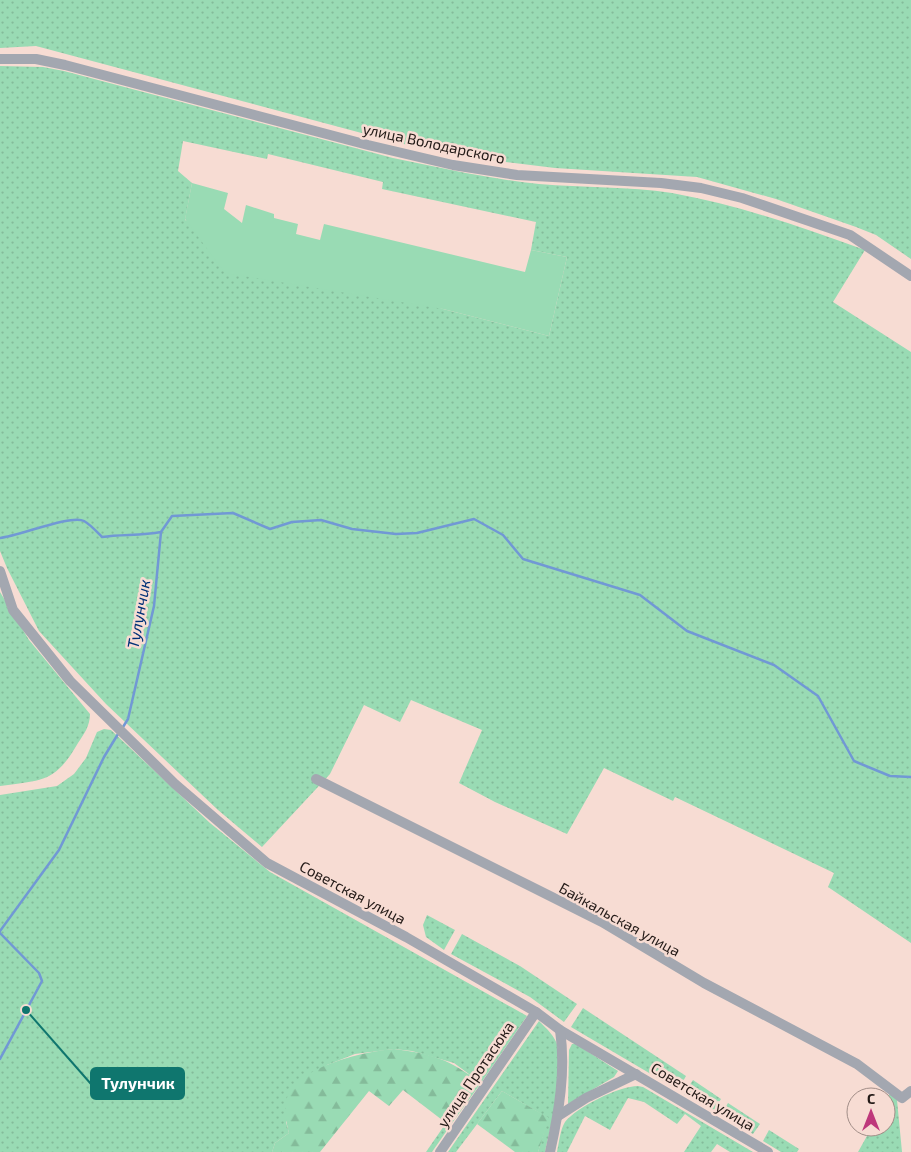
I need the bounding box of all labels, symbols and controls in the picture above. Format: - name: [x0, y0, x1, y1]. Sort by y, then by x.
- street label: улица Володарского: [361, 119, 507, 168]
- water label: Тулунчик: [123, 577, 154, 650]
- street label: Советская улица: [296, 856, 409, 928]
- street label: Байкальская улица: [556, 878, 684, 961]
- street label: улица Протасюка: [433, 1018, 518, 1131]
- street label: Советская улица: [648, 1058, 758, 1135]
- callout: Тулунчик: [91, 1068, 184, 1099]
- text: Тулунчик: [101, 1073, 175, 1092]
- north arrow: [846, 1087, 896, 1137]
- text: С: [867, 1090, 875, 1107]

